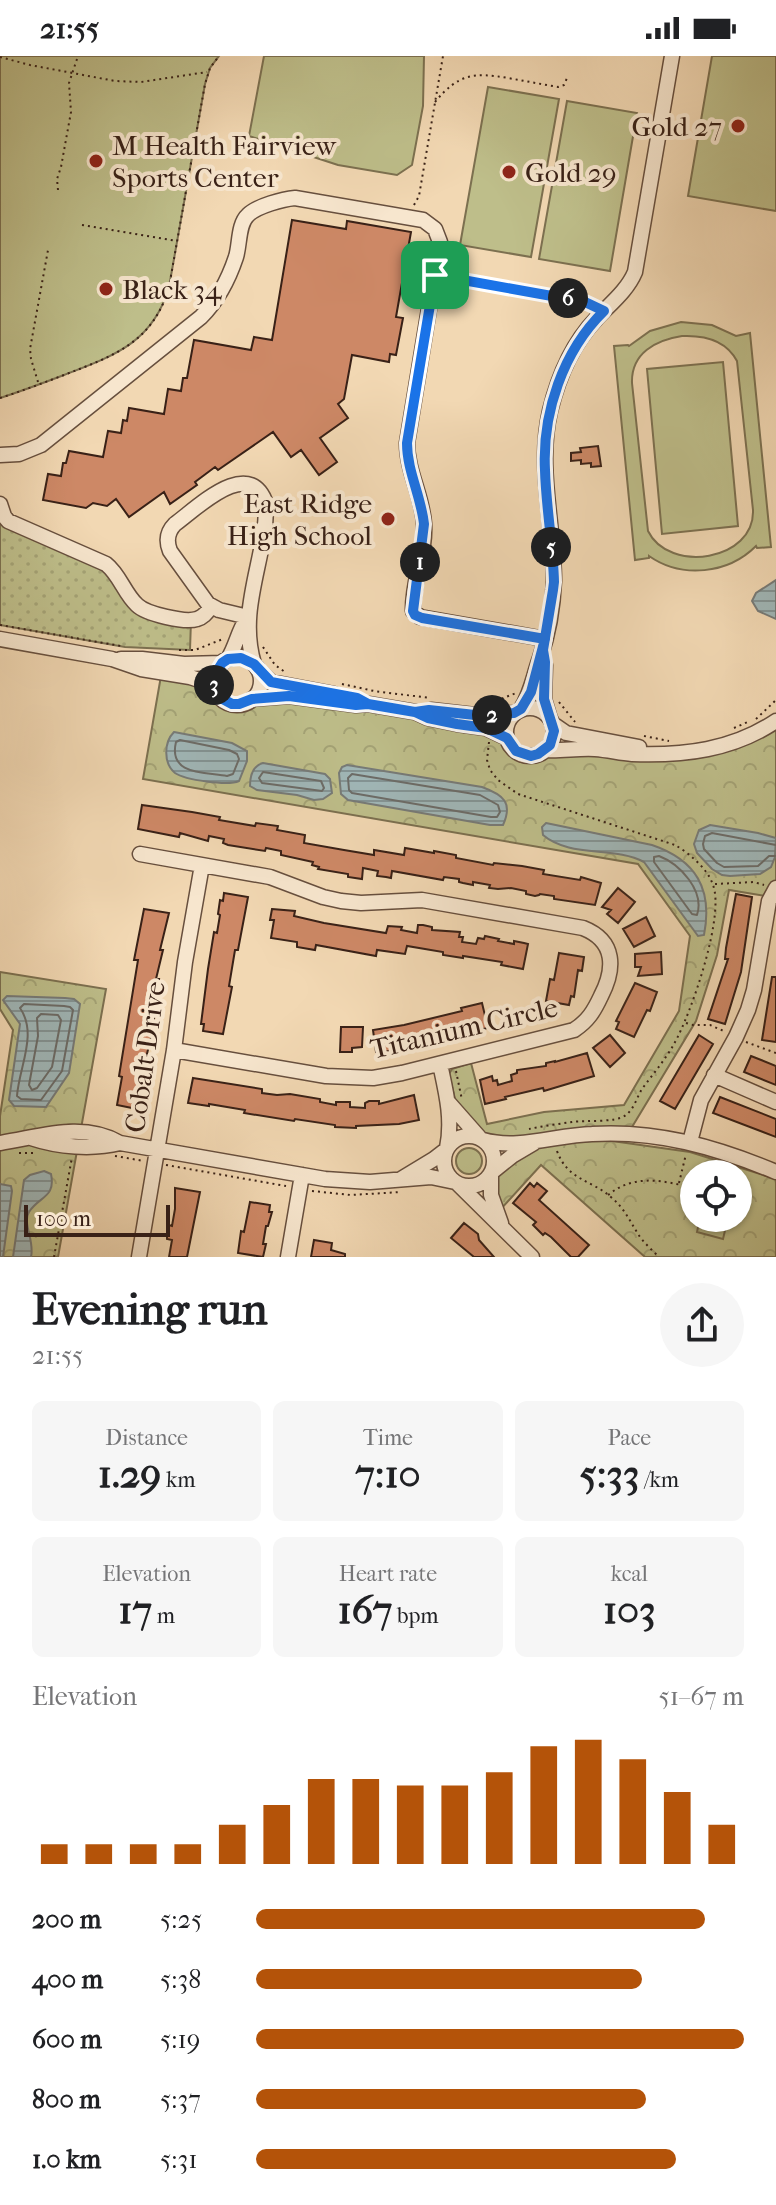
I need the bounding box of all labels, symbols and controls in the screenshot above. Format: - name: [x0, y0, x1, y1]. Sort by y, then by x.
- text: 21:55: [40, 11, 99, 46]
- place label: Gold 27: [631, 110, 722, 143]
- marker: Gold 27: [729, 117, 747, 135]
- place label: M Health Fairview Sports Center: [112, 129, 337, 194]
- marker: M Health Fairview Sports Center: [87, 152, 105, 170]
- place label: Gold 29: [525, 156, 617, 189]
- marker: Gold 29: [500, 163, 518, 181]
- pin: [401, 241, 469, 309]
- icon: arrive: [413, 253, 457, 297]
- place label: Black 34: [122, 273, 223, 306]
- pin: 6: [548, 278, 588, 318]
- marker: Black 34: [97, 280, 115, 298]
- text: 6: [562, 285, 574, 311]
- place label: East Ridge High School: [227, 487, 372, 552]
- marker: East Ridge High School: [379, 510, 397, 528]
- pin: 5: [531, 527, 571, 567]
- text: 5: [546, 534, 556, 560]
- pin: 1: [400, 542, 440, 582]
- text: 1: [416, 549, 424, 575]
- pin: 3: [194, 665, 234, 705]
- text: 3: [209, 672, 219, 698]
- pin: 2: [472, 695, 512, 735]
- text: 2: [486, 702, 498, 728]
- street label: Cobalt Drive: [118, 979, 172, 1135]
- street label: Titanium Circle: [367, 990, 561, 1066]
- map controls: [680, 1160, 752, 1232]
- button: locate: [680, 1160, 752, 1232]
- scale bar: [24, 1201, 170, 1237]
- text: 100 m: [36, 1206, 91, 1232]
- button: share: [660, 1283, 744, 1367]
- text: Evening run: [32, 1284, 267, 1335]
- text: 21:55: [32, 1340, 83, 1371]
- text: Distance: [105, 1425, 188, 1451]
- text: Time: [363, 1425, 413, 1451]
- text: Pace: [607, 1425, 651, 1451]
- text: 1.29: [98, 1451, 161, 1497]
- text: 7:10: [355, 1451, 421, 1497]
- text: 5:33: [580, 1451, 639, 1497]
- text: km: [161, 1467, 196, 1493]
- text: /km: [639, 1467, 679, 1493]
- text: Elevation: [102, 1561, 191, 1587]
- text: Heart rate: [339, 1561, 437, 1587]
- text: kcal: [611, 1561, 648, 1587]
- text: 17: [118, 1587, 152, 1633]
- text: 167: [337, 1587, 392, 1633]
- text: 103: [603, 1587, 656, 1633]
- text: m: [152, 1603, 175, 1629]
- text: bpm: [392, 1603, 439, 1629]
- text: Elevation: [32, 1681, 137, 1712]
- text: 51–67 m: [659, 1681, 744, 1712]
- text: 200 m: [32, 1904, 101, 1935]
- text: 5:25: [160, 1904, 202, 1935]
- text: 400 m: [32, 1964, 103, 1995]
- text: 5:38: [160, 1964, 201, 1995]
- text: 600 m: [32, 2024, 102, 2055]
- text: 5:19: [160, 2024, 200, 2055]
- text: 800 m: [32, 2084, 101, 2115]
- text: 5:37: [160, 2084, 201, 2115]
- text: 1.0 km: [32, 2144, 101, 2175]
- text: 5:31: [160, 2144, 197, 2175]

